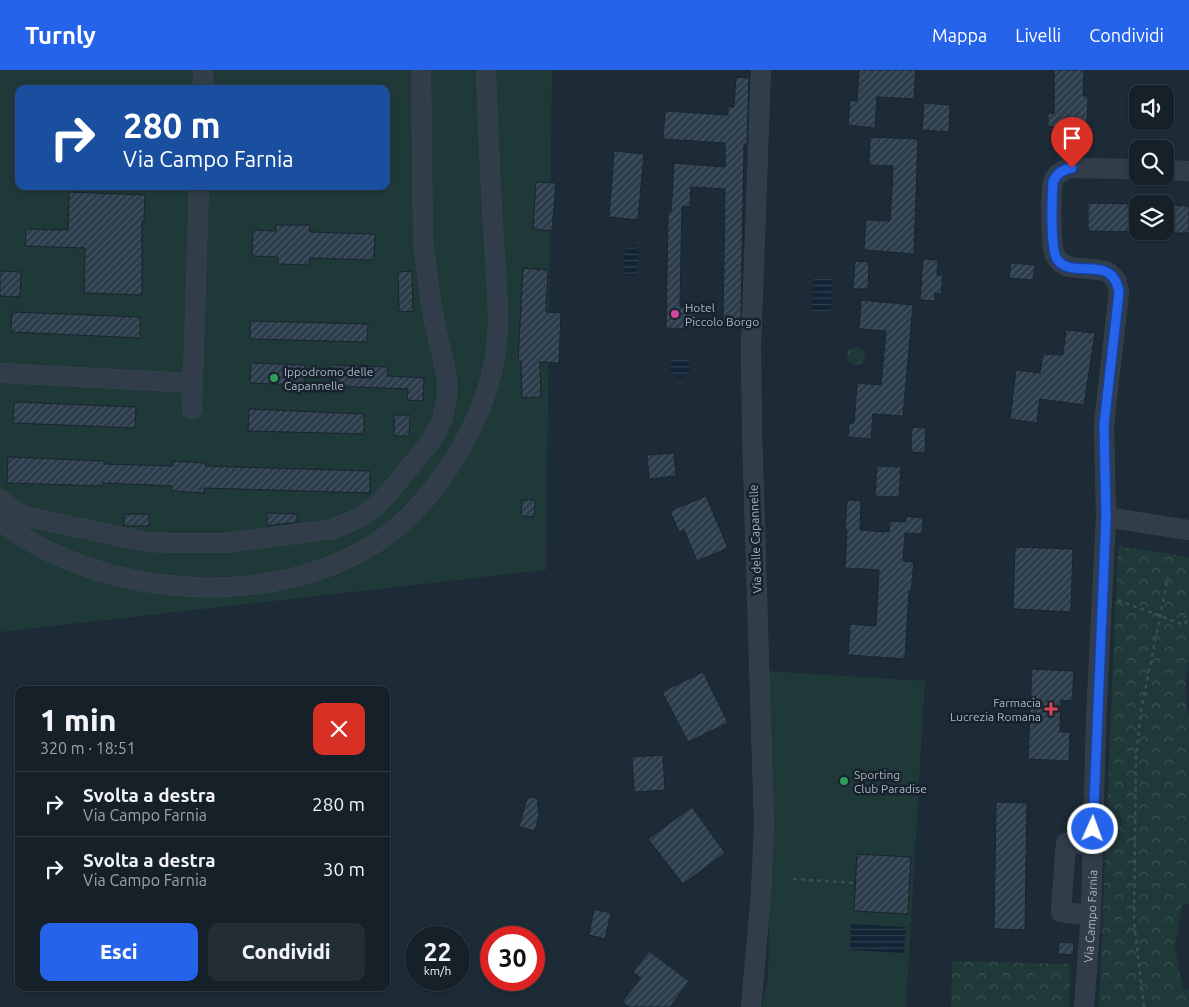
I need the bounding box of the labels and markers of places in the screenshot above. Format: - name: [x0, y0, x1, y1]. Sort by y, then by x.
- pin: [1051, 117, 1093, 168]
- place label: Hotel Piccolo Borgo: [685, 301, 759, 328]
- marker: Hotel Piccolo Borgo: [669, 308, 681, 320]
- place label: Ippodromo delle Capannelle: [284, 365, 373, 392]
- marker: Ippodromo delle Capannelle: [268, 372, 280, 384]
- place label: Farmacia Lucrezia Romana: [950, 696, 1041, 723]
- marker: Farmacia Lucrezia Romana: [1045, 703, 1057, 715]
- place label: Sporting Club Paradise: [854, 768, 927, 795]
- marker: Sporting Club Paradise: [838, 775, 850, 787]

